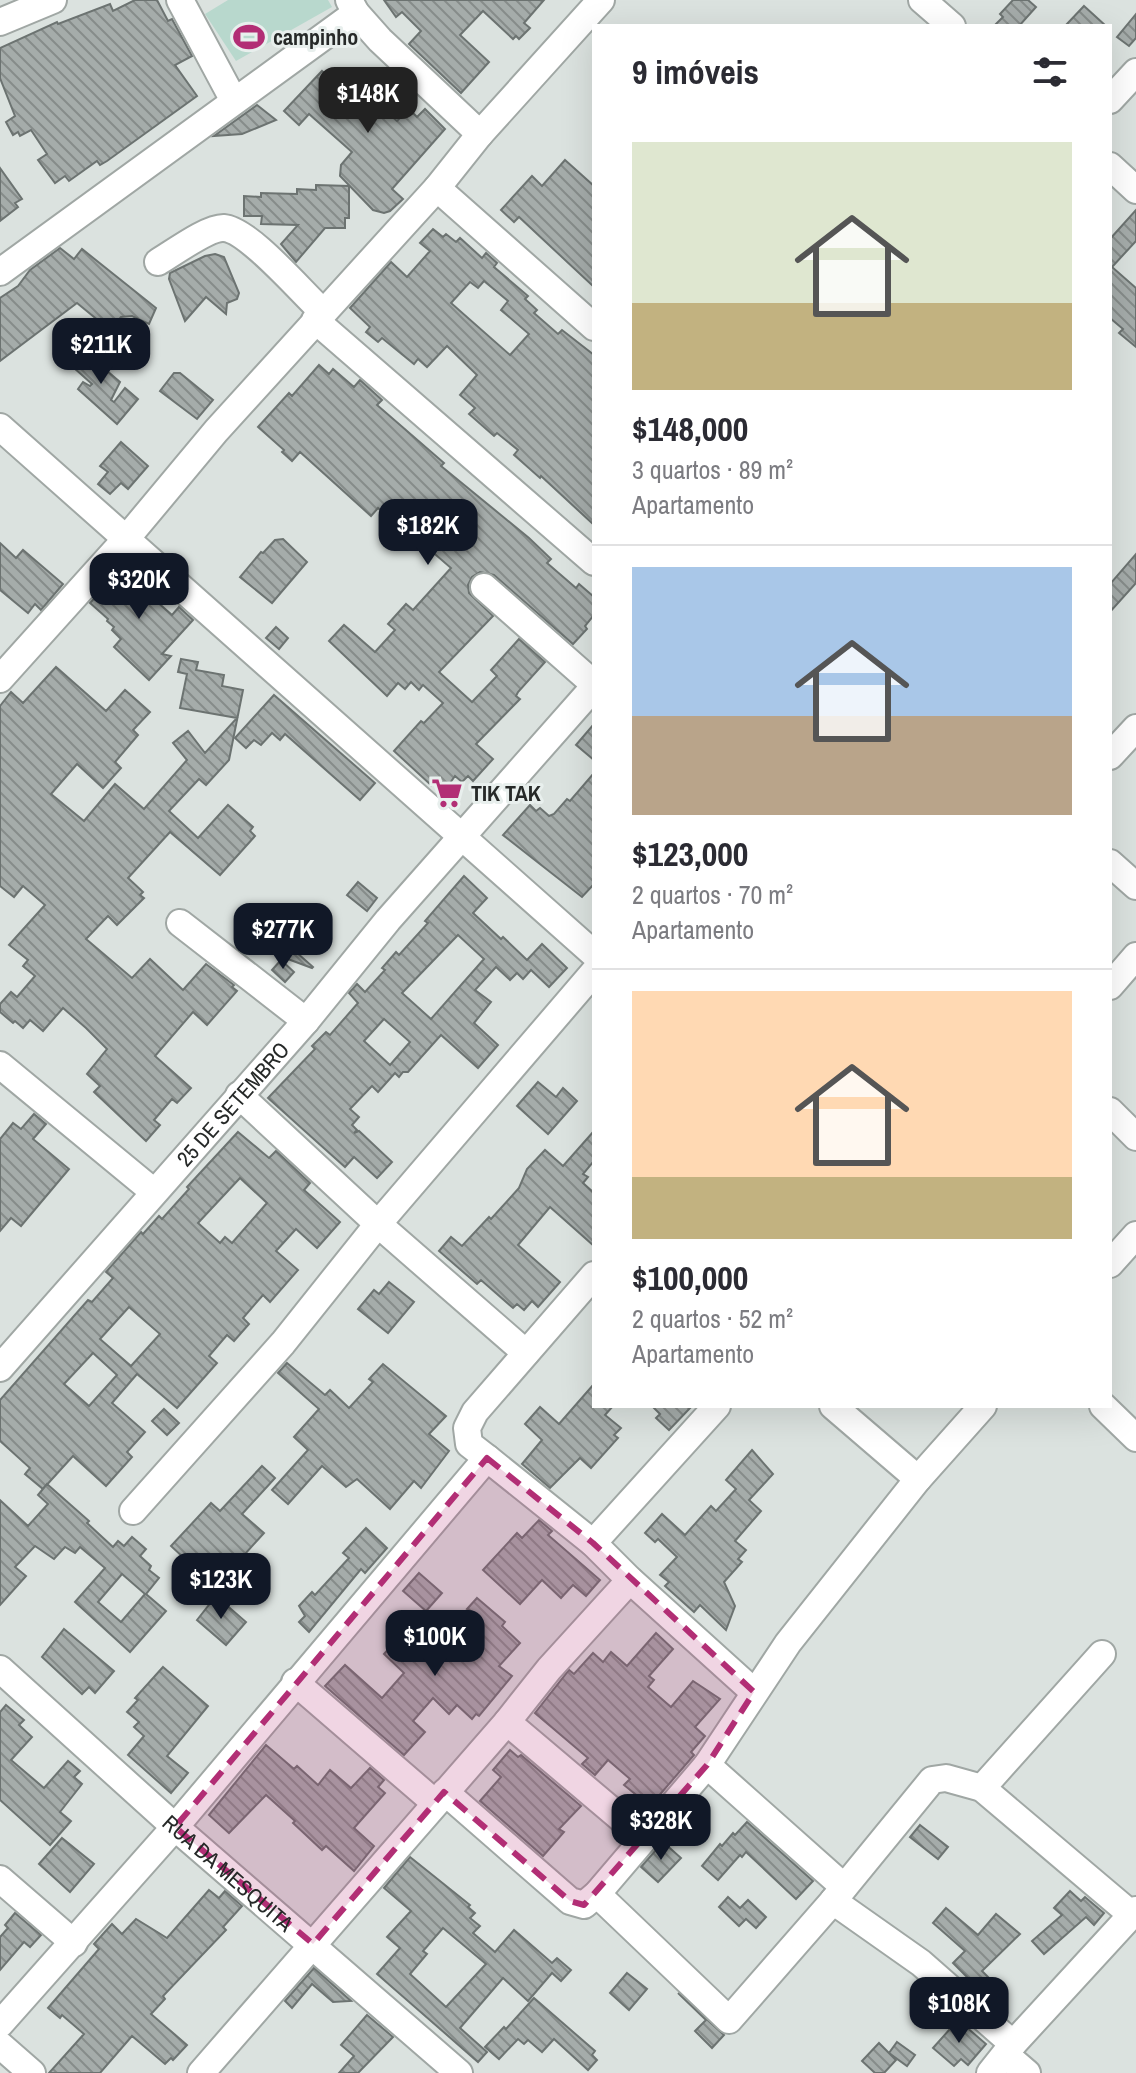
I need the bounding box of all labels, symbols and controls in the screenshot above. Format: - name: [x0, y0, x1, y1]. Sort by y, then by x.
- sports icon: campinho: [232, 20, 266, 54]
- place label: campinho: [273, 22, 358, 52]
- text: 9 imóveis: [632, 49, 759, 95]
- icon: filters: [1028, 50, 1072, 94]
- pin: $148K: [312, 67, 424, 135]
- text: $148K: [337, 75, 399, 110]
- icon: home: [780, 194, 924, 338]
- pin: $211K: [45, 318, 157, 386]
- text: $211K: [70, 326, 132, 361]
- text: $148,000: [632, 406, 748, 452]
- text: 3 quartos · 89 m²: [632, 452, 793, 487]
- text: Apartamento: [632, 487, 754, 522]
- pin: $182K: [372, 499, 484, 567]
- text: $182K: [397, 507, 459, 542]
- pin: $320K: [83, 553, 195, 621]
- text: $320K: [108, 561, 170, 596]
- icon: home: [780, 619, 924, 763]
- supermarket icon: TIK TAK: [430, 776, 464, 810]
- place label: TIK TAK: [471, 778, 541, 808]
- text: $123,000: [632, 831, 748, 877]
- text: 2 quartos · 70 m²: [632, 877, 793, 912]
- pin: $277K: [227, 903, 339, 971]
- text: $277K: [252, 911, 314, 946]
- text: Apartamento: [632, 912, 754, 947]
- street label: 25 DE SETEMBRO: [170, 1035, 296, 1173]
- icon: home: [780, 1043, 924, 1187]
- text: $100,000: [632, 1255, 748, 1301]
- text: 2 quartos · 52 m²: [632, 1301, 793, 1336]
- text: Apartamento: [632, 1336, 754, 1371]
- pin: $123K: [165, 1553, 277, 1621]
- text: $123K: [190, 1561, 252, 1596]
- pin: $100K: [379, 1610, 491, 1678]
- text: $100K: [404, 1618, 466, 1653]
- pin: $328K: [605, 1794, 717, 1862]
- text: $328K: [630, 1802, 692, 1837]
- street label: RUA DA MESQUITA: [156, 1808, 301, 1939]
- pin: $108K: [903, 1977, 1015, 2045]
- text: $108K: [928, 1985, 990, 2020]

